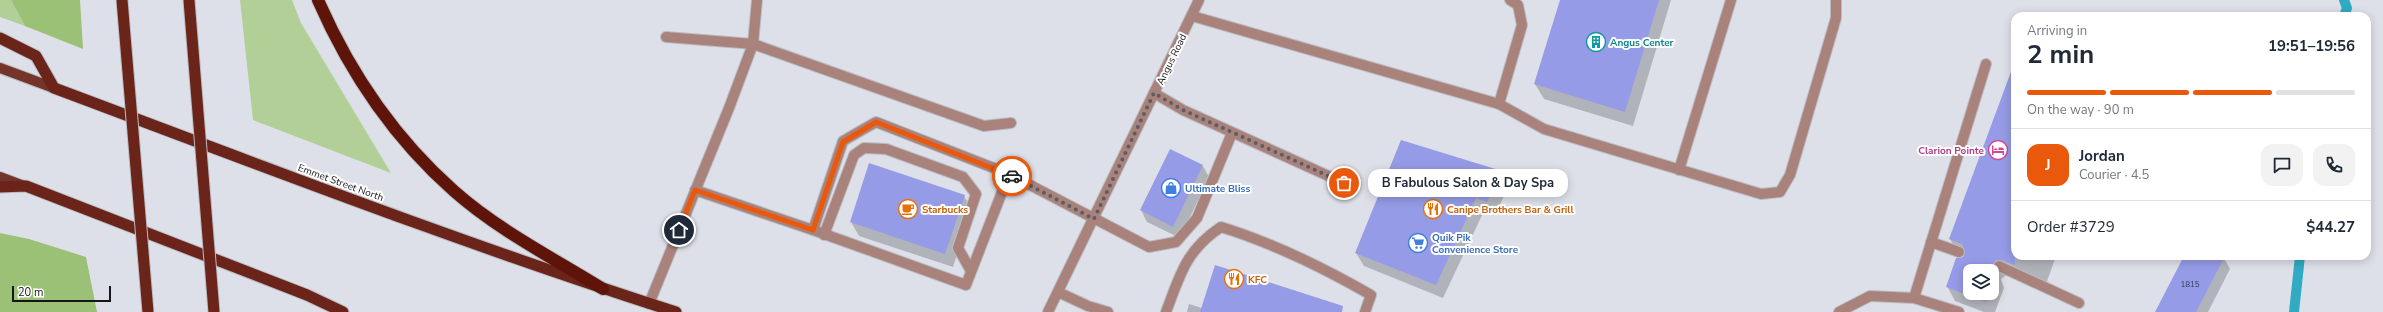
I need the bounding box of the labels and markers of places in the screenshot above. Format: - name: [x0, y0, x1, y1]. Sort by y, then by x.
- building icon: Angus Center: [1585, 31, 1607, 53]
- place label: Angus Center: [1610, 36, 1674, 50]
- hotel icon: Clarion Pointe: [1987, 139, 2009, 161]
- place label: Clarion Pointe: [1918, 144, 1985, 158]
- pin: [1327, 166, 1361, 200]
- callout: B Fabulous Salon & Day Spa: [1368, 169, 1568, 197]
- shop icon: Ultimate Bliss: [1160, 177, 1182, 199]
- place label: Ultimate Bliss: [1185, 182, 1250, 196]
- cafe icon: Starbucks: [897, 198, 919, 220]
- restaurant icon: Canipe Brothers Bar & Grill: [1422, 198, 1444, 220]
- place label: Starbucks: [922, 203, 968, 217]
- place label: Canipe Brothers Bar & Grill: [1447, 203, 1575, 217]
- pin: [662, 213, 696, 247]
- place label: Quik Pik Convenience Store: [1432, 231, 1519, 257]
- supermarket icon: Quik Pik Convenience Store: [1407, 232, 1429, 254]
- restaurant icon: KFC: [1223, 268, 1245, 290]
- place label: KFC: [1248, 273, 1267, 287]

